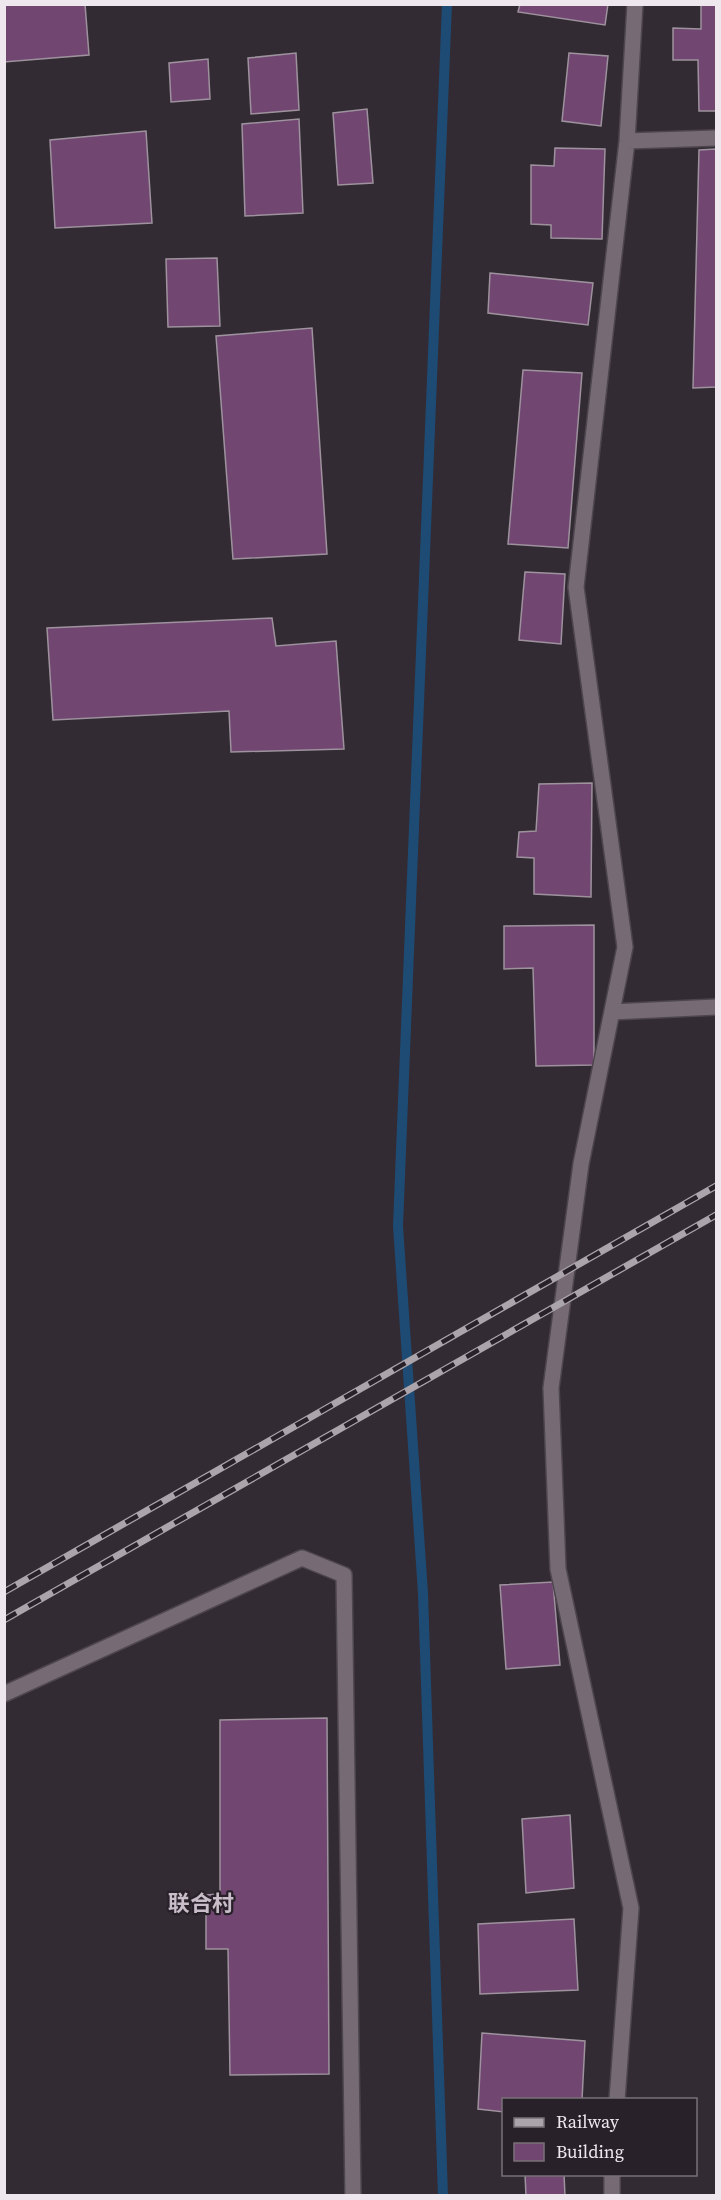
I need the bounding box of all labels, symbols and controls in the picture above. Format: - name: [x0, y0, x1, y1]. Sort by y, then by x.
- district label: 联合村: [168, 1888, 234, 1918]
- legend: [502, 2098, 697, 2176]
- text: Railway: [556, 2109, 620, 2134]
- text: Building: [556, 2139, 624, 2164]

